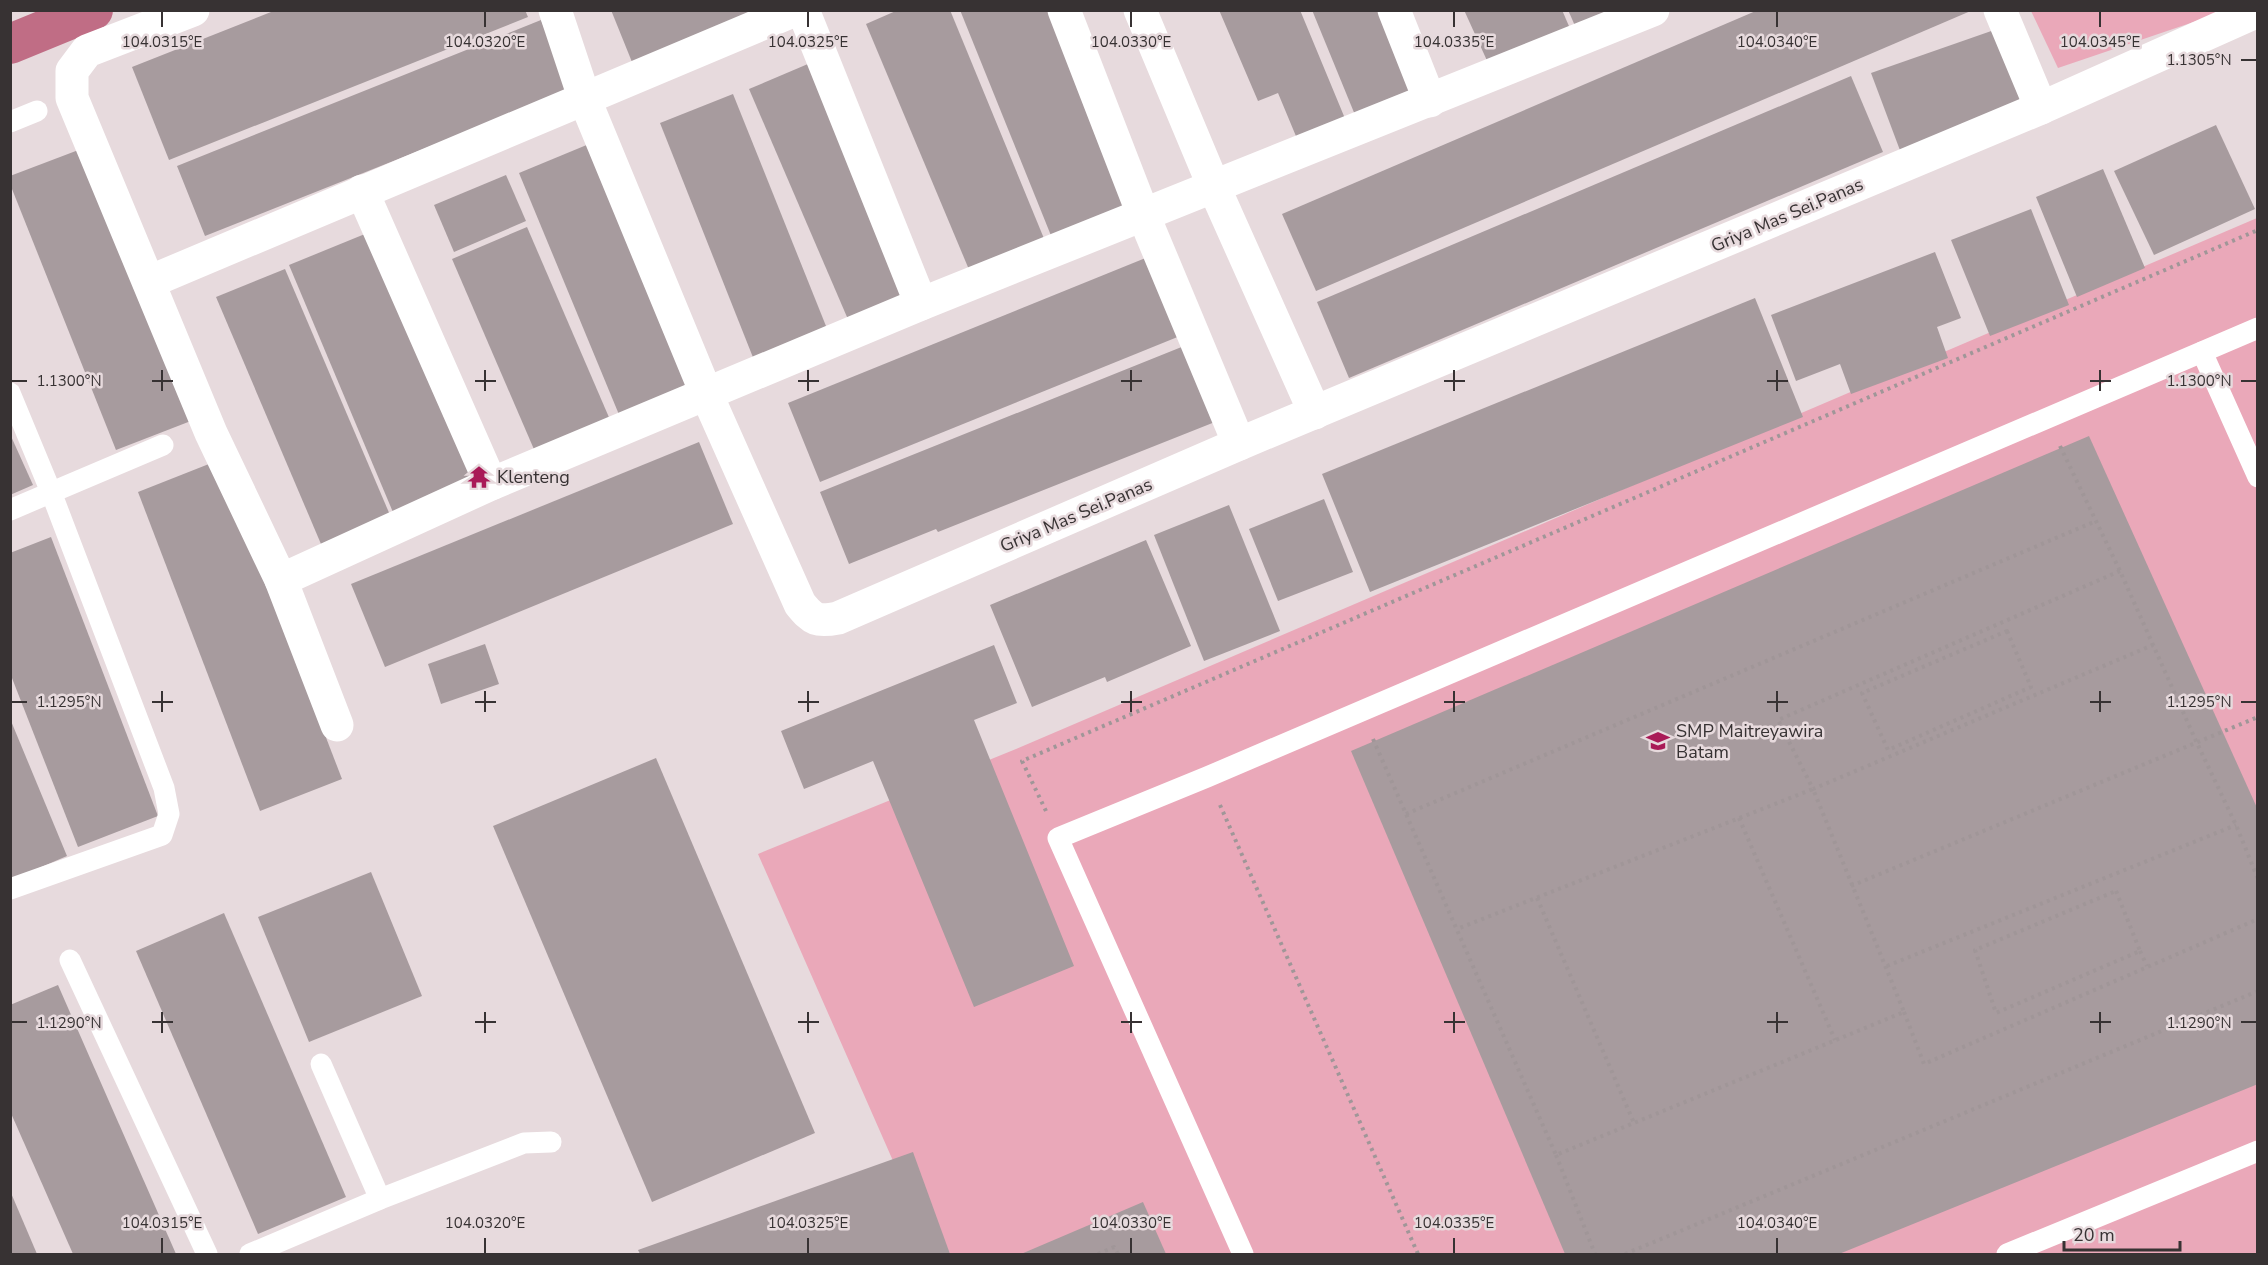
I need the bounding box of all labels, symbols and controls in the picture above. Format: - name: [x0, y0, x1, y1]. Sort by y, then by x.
- text: 104.0315°E: [122, 32, 202, 52]
- text: 104.0320°E: [445, 32, 525, 52]
- text: 104.0325°E: [768, 32, 848, 52]
- text: 104.0330°E: [1091, 32, 1171, 52]
- text: 104.0335°E: [1414, 32, 1494, 52]
- text: 104.0340°E: [1737, 32, 1817, 52]
- text: 104.0345°E: [2060, 32, 2140, 52]
- text: 1.1305°N: [2166, 50, 2232, 70]
- street label: Griya Mas Sei.Panas: [1707, 172, 1867, 258]
- text: 1.1300°N: [36, 371, 102, 391]
- text: 1.1300°N: [2166, 371, 2232, 391]
- temple icon: Klenteng: [466, 464, 492, 490]
- place label: Klenteng: [497, 465, 570, 489]
- street label: Griya Mas Sei.Panas: [996, 472, 1156, 558]
- text: 1.1295°N: [36, 692, 102, 712]
- text: 1.1295°N: [2166, 692, 2232, 712]
- place label: SMP Maitreyawira Batam: [1676, 719, 1823, 764]
- school or university icon: SMP Maitreyawira Batam: [1645, 728, 1671, 754]
- text: 1.1290°N: [36, 1013, 102, 1033]
- text: 1.1290°N: [2166, 1013, 2232, 1033]
- text: 104.0315°E: [122, 1213, 202, 1233]
- text: 104.0320°E: [445, 1213, 525, 1233]
- text: 104.0325°E: [768, 1213, 848, 1233]
- text: 104.0330°E: [1091, 1213, 1171, 1233]
- text: 104.0335°E: [1414, 1213, 1494, 1233]
- text: 104.0340°E: [1737, 1213, 1817, 1233]
- scale bar: [2064, 1214, 2180, 1252]
- text: 20 m: [2073, 1223, 2115, 1247]

